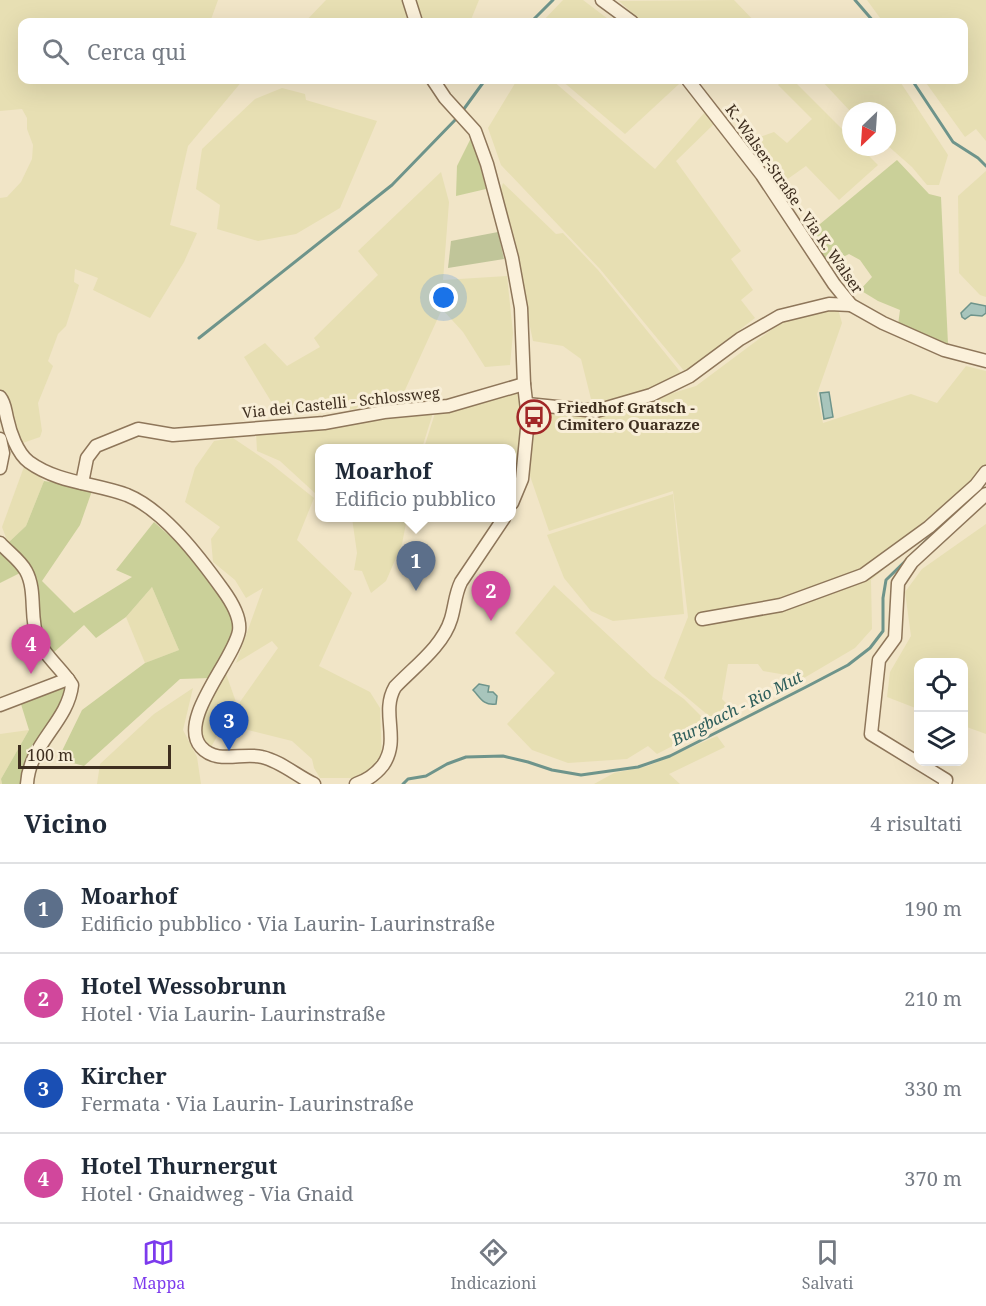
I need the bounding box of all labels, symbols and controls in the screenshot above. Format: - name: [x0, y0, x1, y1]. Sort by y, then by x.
- search box: [18, 18, 968, 84]
- icon: search: [39, 35, 72, 68]
- text: Cerca qui: [87, 36, 186, 66]
- street label: K.-Walser-Straße - Via K. Walser: [722, 100, 868, 297]
- north arrow: [842, 102, 896, 156]
- your location: [429, 283, 458, 312]
- street label: Via dei Castelli - Schlossweg: [241, 382, 441, 422]
- place label: Friedhof Gratsch - Cimitero Quarazze: [557, 397, 700, 434]
- bus stop icon: Friedhof Gratsch - Cimitero Quarazze: [516, 399, 552, 435]
- popup: [315, 444, 516, 522]
- text: Moarhof: [335, 455, 431, 485]
- text: Edificio pubblico: [335, 485, 496, 512]
- pin: 1: [396, 542, 436, 591]
- pin: 2: [472, 572, 510, 621]
- pin: 4: [12, 624, 51, 674]
- map controls: [914, 658, 968, 766]
- button: locate: [914, 658, 968, 712]
- water label: Burgbach - Rio Mut: [667, 665, 806, 751]
- pin: 3: [210, 702, 248, 751]
- button: layers: [914, 712, 968, 766]
- scale bar: [18, 742, 171, 770]
- text: 100 m: [27, 744, 73, 766]
- text: Vicino: [24, 805, 107, 841]
- text: 4 risultati: [870, 810, 962, 837]
- text: Moarhof: [81, 880, 177, 910]
- text: 1: [38, 895, 49, 922]
- text: 190 m: [904, 895, 962, 922]
- text: Edificio pubblico · Via Laurin- Laurinstraße: [81, 910, 495, 937]
- text: Hotel Wessobrunn: [81, 970, 287, 1000]
- text: 2: [38, 985, 49, 1012]
- text: 210 m: [904, 985, 962, 1012]
- text: Hotel · Via Laurin- Laurinstraße: [81, 1000, 386, 1027]
- text: Kircher: [81, 1060, 167, 1090]
- text: 3: [38, 1075, 49, 1102]
- text: 330 m: [904, 1075, 962, 1102]
- text: Fermata · Via Laurin- Laurinstraße: [81, 1090, 414, 1117]
- text: Hotel Thurnergut: [81, 1150, 277, 1180]
- text: 4: [38, 1165, 49, 1192]
- text: 370 m: [904, 1165, 962, 1192]
- text: Hotel · Gnaidweg - Via Gnaid: [81, 1180, 354, 1207]
- tab: Mappa: [133, 1236, 185, 1294]
- tab: Indicazioni: [450, 1236, 536, 1294]
- tab: Salvati: [802, 1236, 853, 1294]

